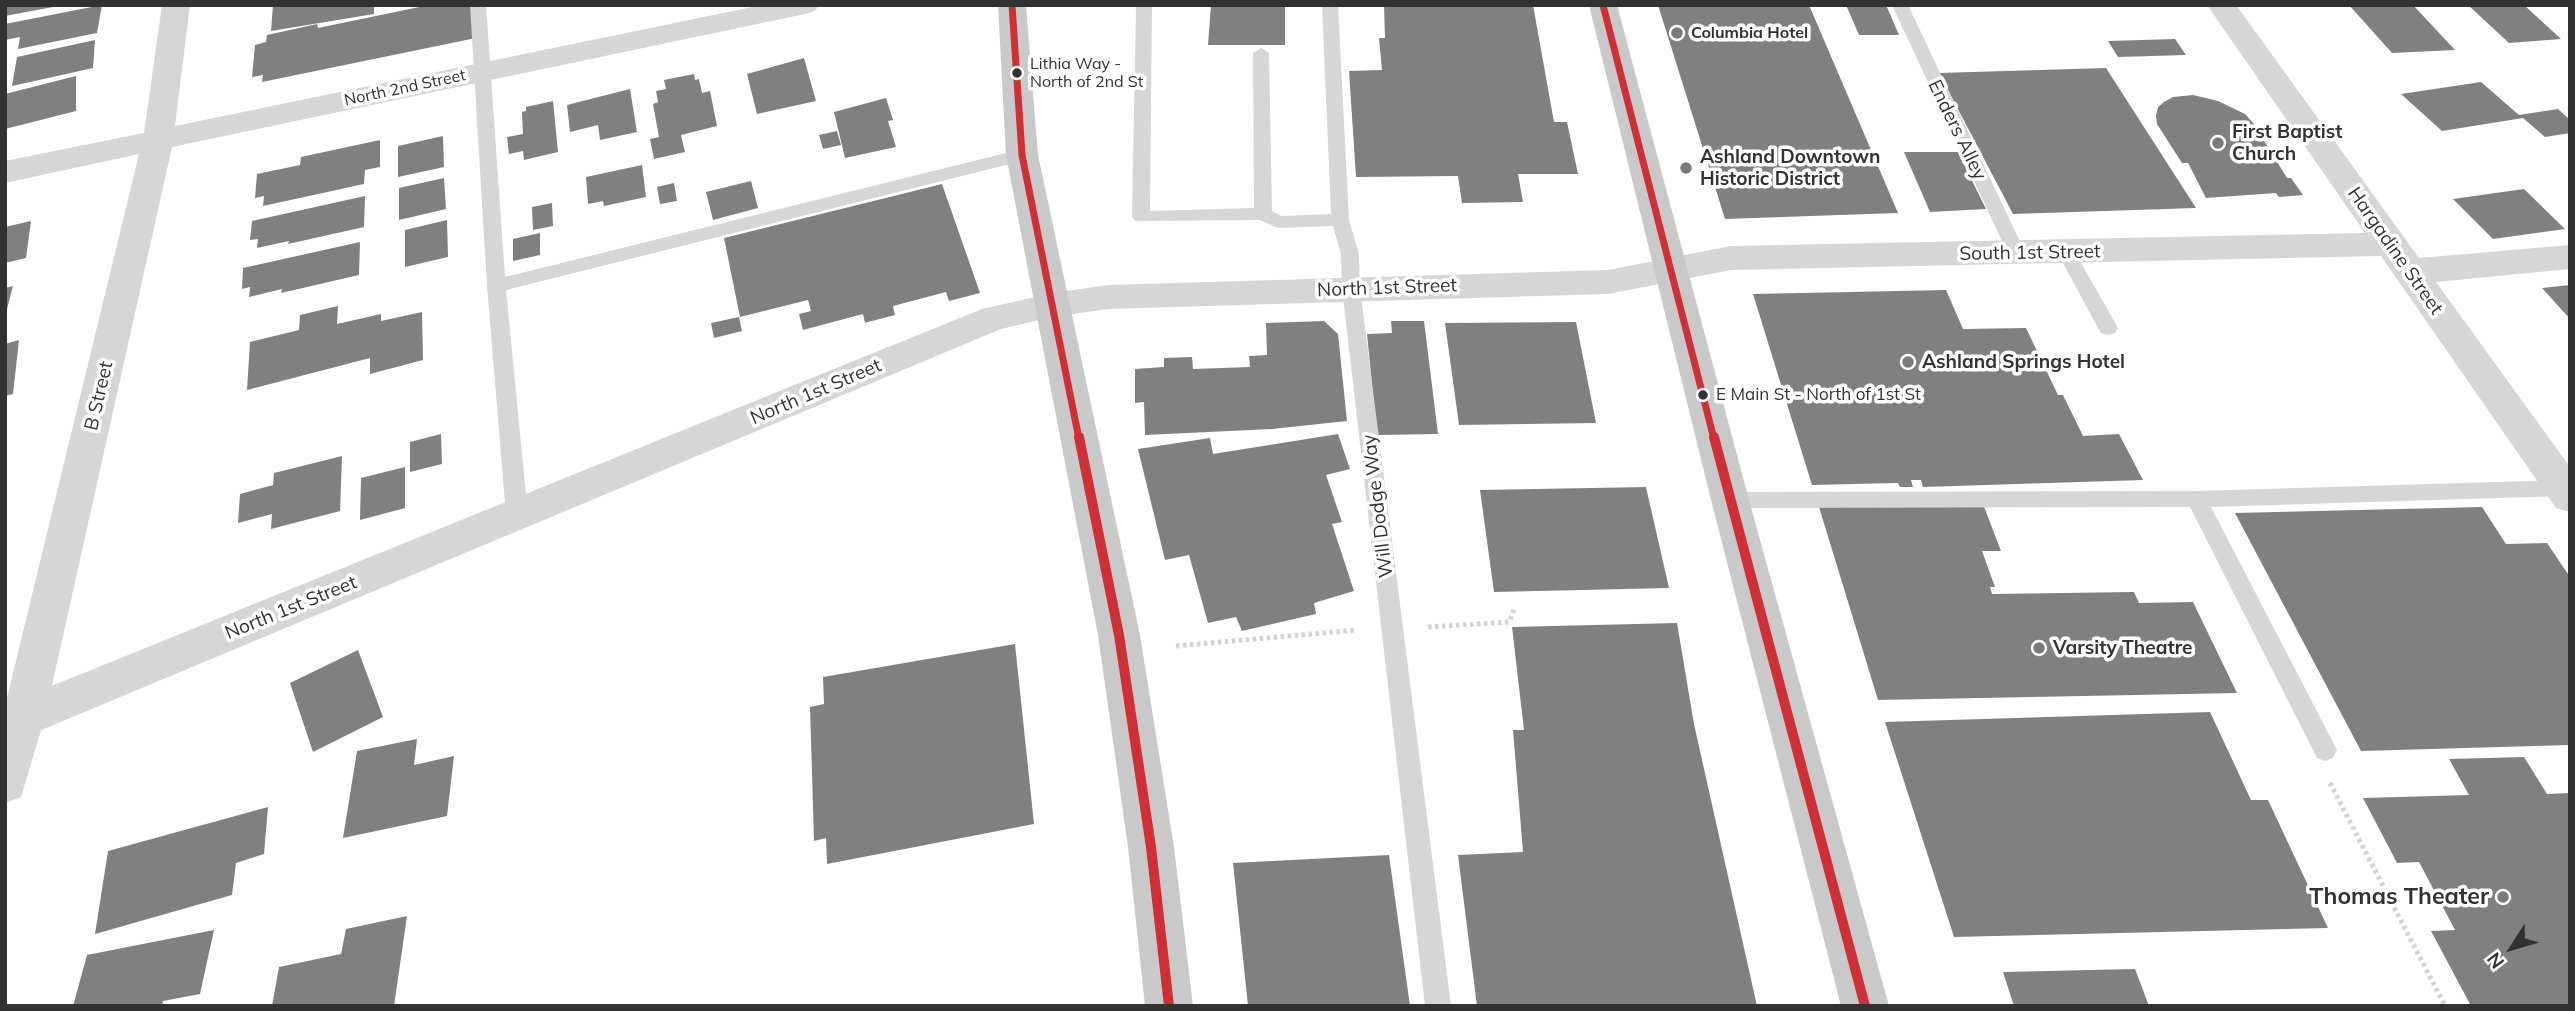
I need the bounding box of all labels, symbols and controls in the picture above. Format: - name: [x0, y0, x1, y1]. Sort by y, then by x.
- place label: Columbia Hotel: [1691, 23, 1808, 43]
- marker: Columbia Hotel: [1669, 25, 1685, 41]
- place label: Lithia Way - North of 2nd St: [1030, 54, 1143, 92]
- street label: North 2nd Street: [343, 66, 467, 110]
- marker: Lithia Way - North of 2nd St: [1010, 66, 1024, 80]
- street label: Enders Alley: [1923, 76, 1991, 184]
- place label: First Baptist Church: [2232, 121, 2342, 165]
- marker: First Baptist Church: [2210, 135, 2226, 151]
- place label: Ashland Downtown Historic District: [1700, 146, 1880, 190]
- marker: Ashland Downtown Historic District: [1678, 160, 1694, 176]
- street label: Hargadine Street: [2343, 183, 2447, 319]
- street label: South 1st Street: [1959, 240, 2101, 266]
- street label: North 1st Street: [1317, 274, 1457, 302]
- place label: Ashland Springs Hotel: [1922, 351, 2125, 373]
- street label: North 1st Street: [747, 354, 885, 430]
- marker: Ashland Springs Hotel: [1900, 354, 1916, 370]
- street label: B Street: [80, 359, 118, 433]
- place label: E Main St - North of 1st St: [1716, 385, 1921, 405]
- marker: E Main St - North of 1st St: [1696, 388, 1710, 402]
- street label: Will Dodge Way: [1358, 433, 1398, 579]
- street label: North 1st Street: [222, 571, 360, 645]
- place label: Varsity Theatre: [2053, 637, 2192, 659]
- marker: Varsity Theatre: [2031, 640, 2047, 656]
- place label: Thomas Theater: [2309, 883, 2489, 911]
- marker: Thomas Theater: [2495, 889, 2511, 905]
- north arrow: [2477, 913, 2547, 983]
- text: N: [2481, 948, 2509, 974]

